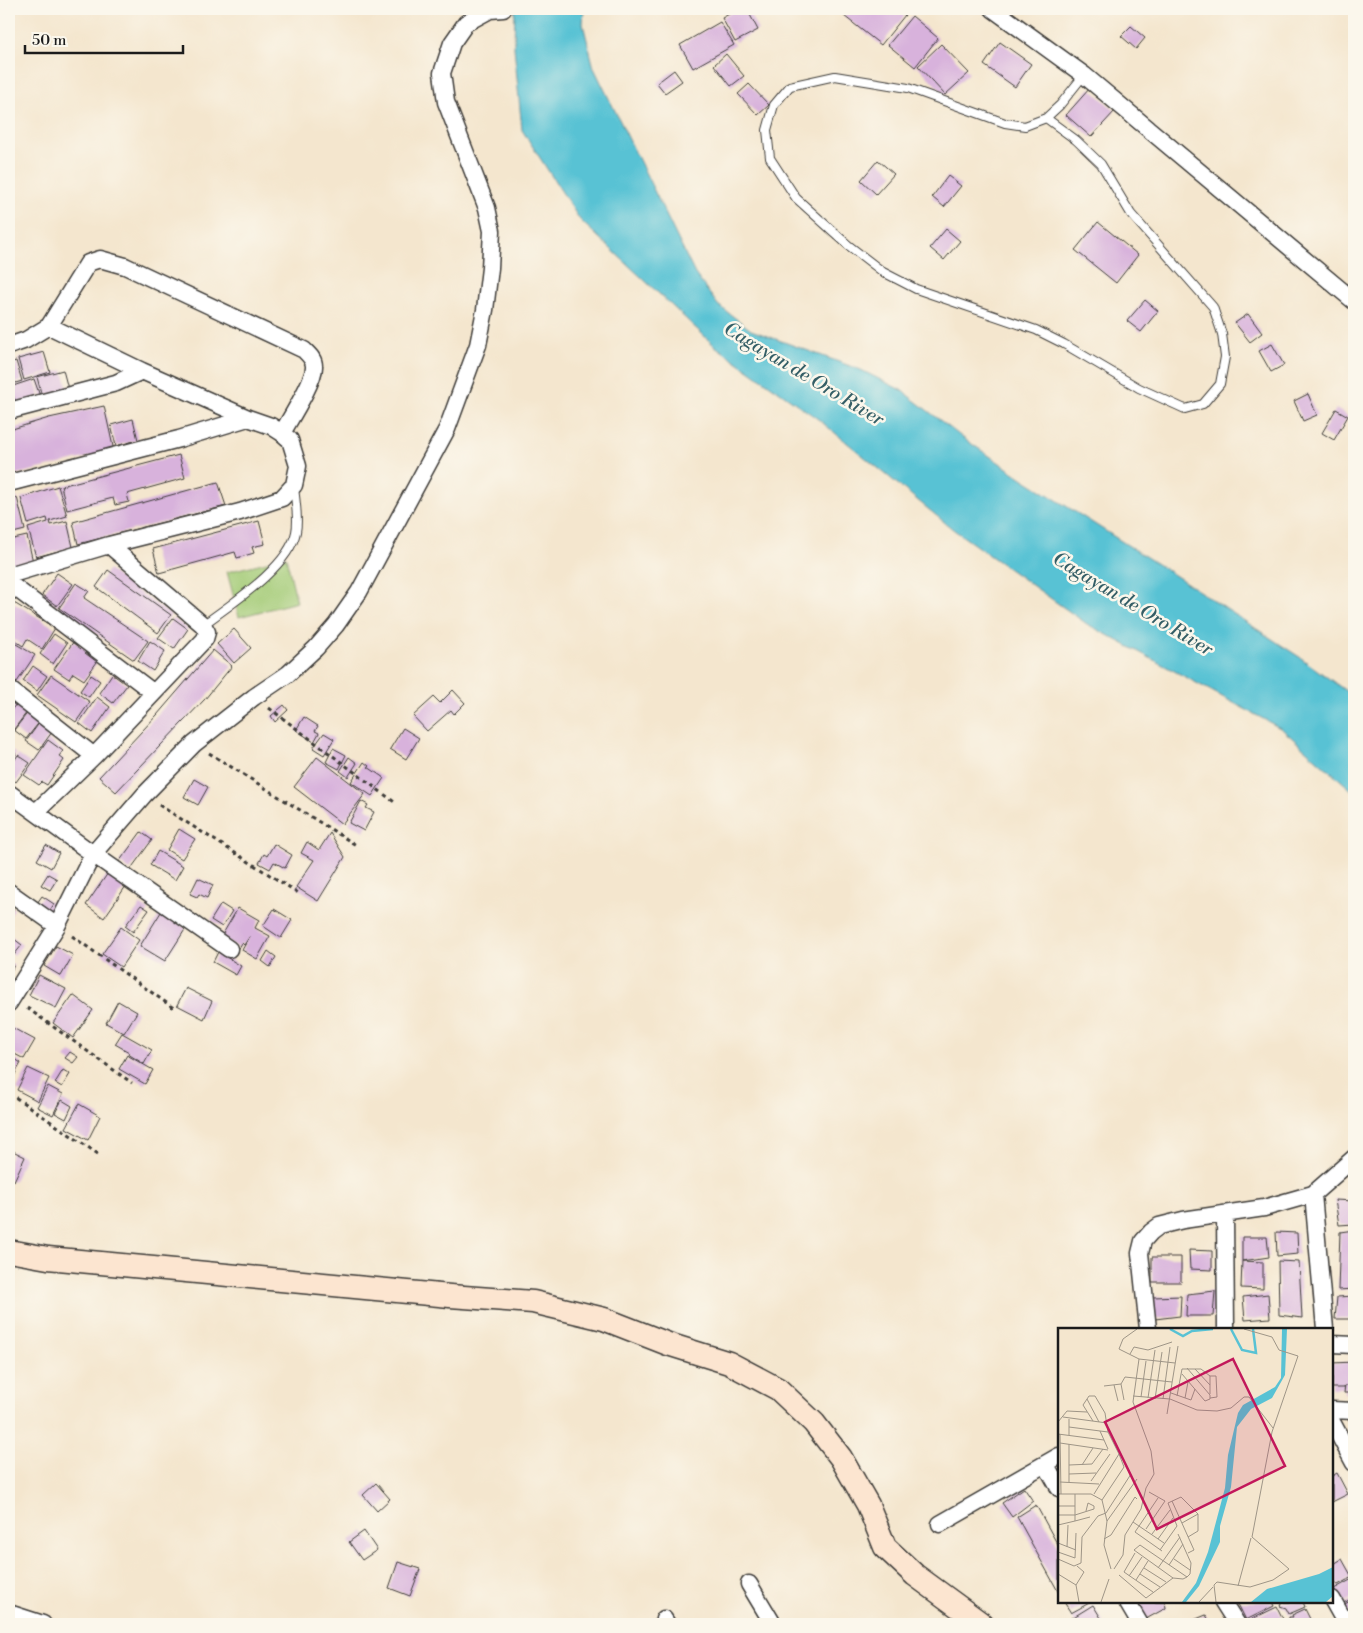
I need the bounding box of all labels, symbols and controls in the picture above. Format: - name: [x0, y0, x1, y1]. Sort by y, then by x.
- scale bar: [25, 22, 182, 54]
- text: 50 m: [32, 31, 66, 50]
- water label: Cagayan de Oro River: [719, 317, 889, 432]
- water label: Cagayan de Oro River: [1048, 547, 1218, 662]
- inset map: [1058, 1328, 1333, 1603]

